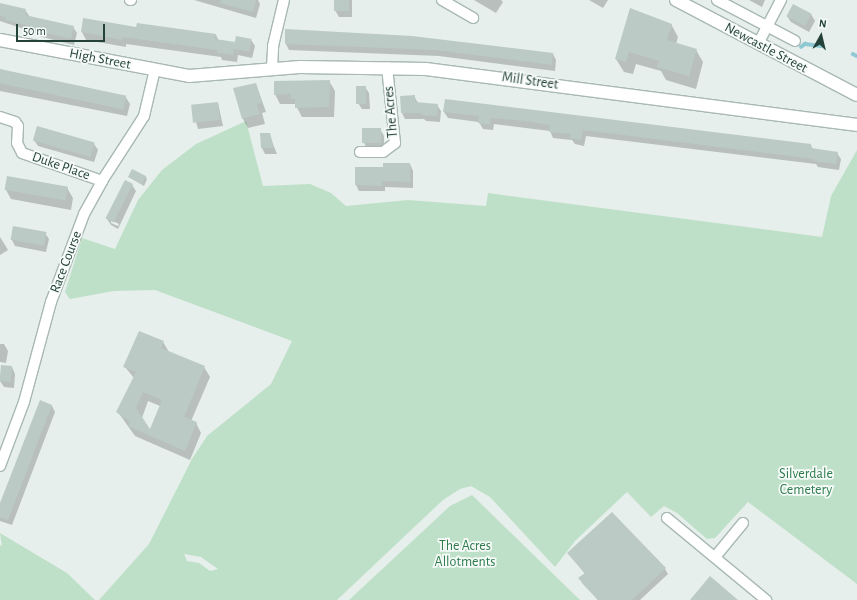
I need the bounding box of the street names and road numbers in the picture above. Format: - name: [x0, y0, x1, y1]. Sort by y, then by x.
- street label: Newcastle Street: [722, 19, 810, 77]
- street label: High Street: [68, 45, 132, 73]
- street label: Mill Street: [501, 69, 559, 93]
- street label: The Acres: [380, 85, 402, 139]
- street label: Duke Place: [30, 148, 92, 184]
- street label: Race Course: [46, 229, 86, 295]

